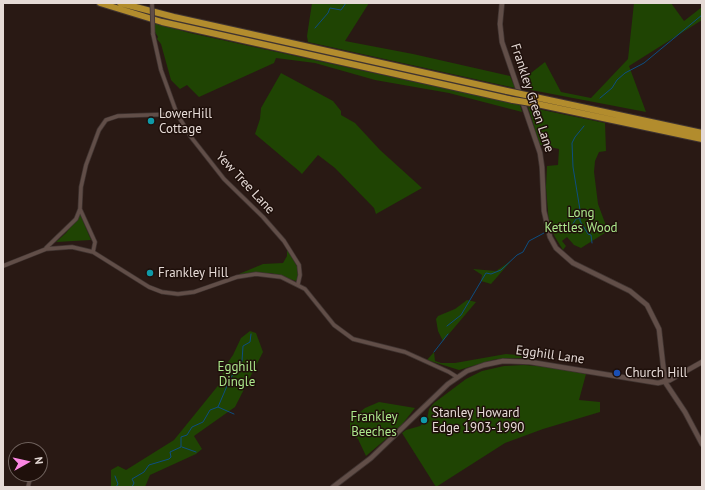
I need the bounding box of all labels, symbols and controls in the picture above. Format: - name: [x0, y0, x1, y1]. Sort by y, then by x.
- street label: Frankley Green Lane: [507, 42, 557, 154]
- place label: LowerHill Cottage: [159, 106, 212, 137]
- marker: LowerHill Cottage: [146, 116, 156, 126]
- street label: Yew Tree Lane: [212, 149, 278, 217]
- park label: Long Kettles Wood: [544, 205, 618, 236]
- place label: Frankley Hill: [158, 265, 228, 281]
- marker: Frankley Hill: [145, 268, 155, 278]
- street label: Egghill Lane: [515, 342, 585, 368]
- park label: Egghill Dingle: [217, 359, 257, 390]
- place label: Church Hill: [625, 365, 687, 381]
- marker: Church Hill: [612, 368, 622, 378]
- place label: Stanley Howard Edge 1903-1990: [432, 405, 524, 436]
- park label: Frankley Beeches: [350, 409, 398, 440]
- marker: Stanley Howard Edge 1903-1990: [419, 415, 429, 425]
- north arrow: [8, 442, 48, 482]
- text: N: [31, 456, 46, 465]

